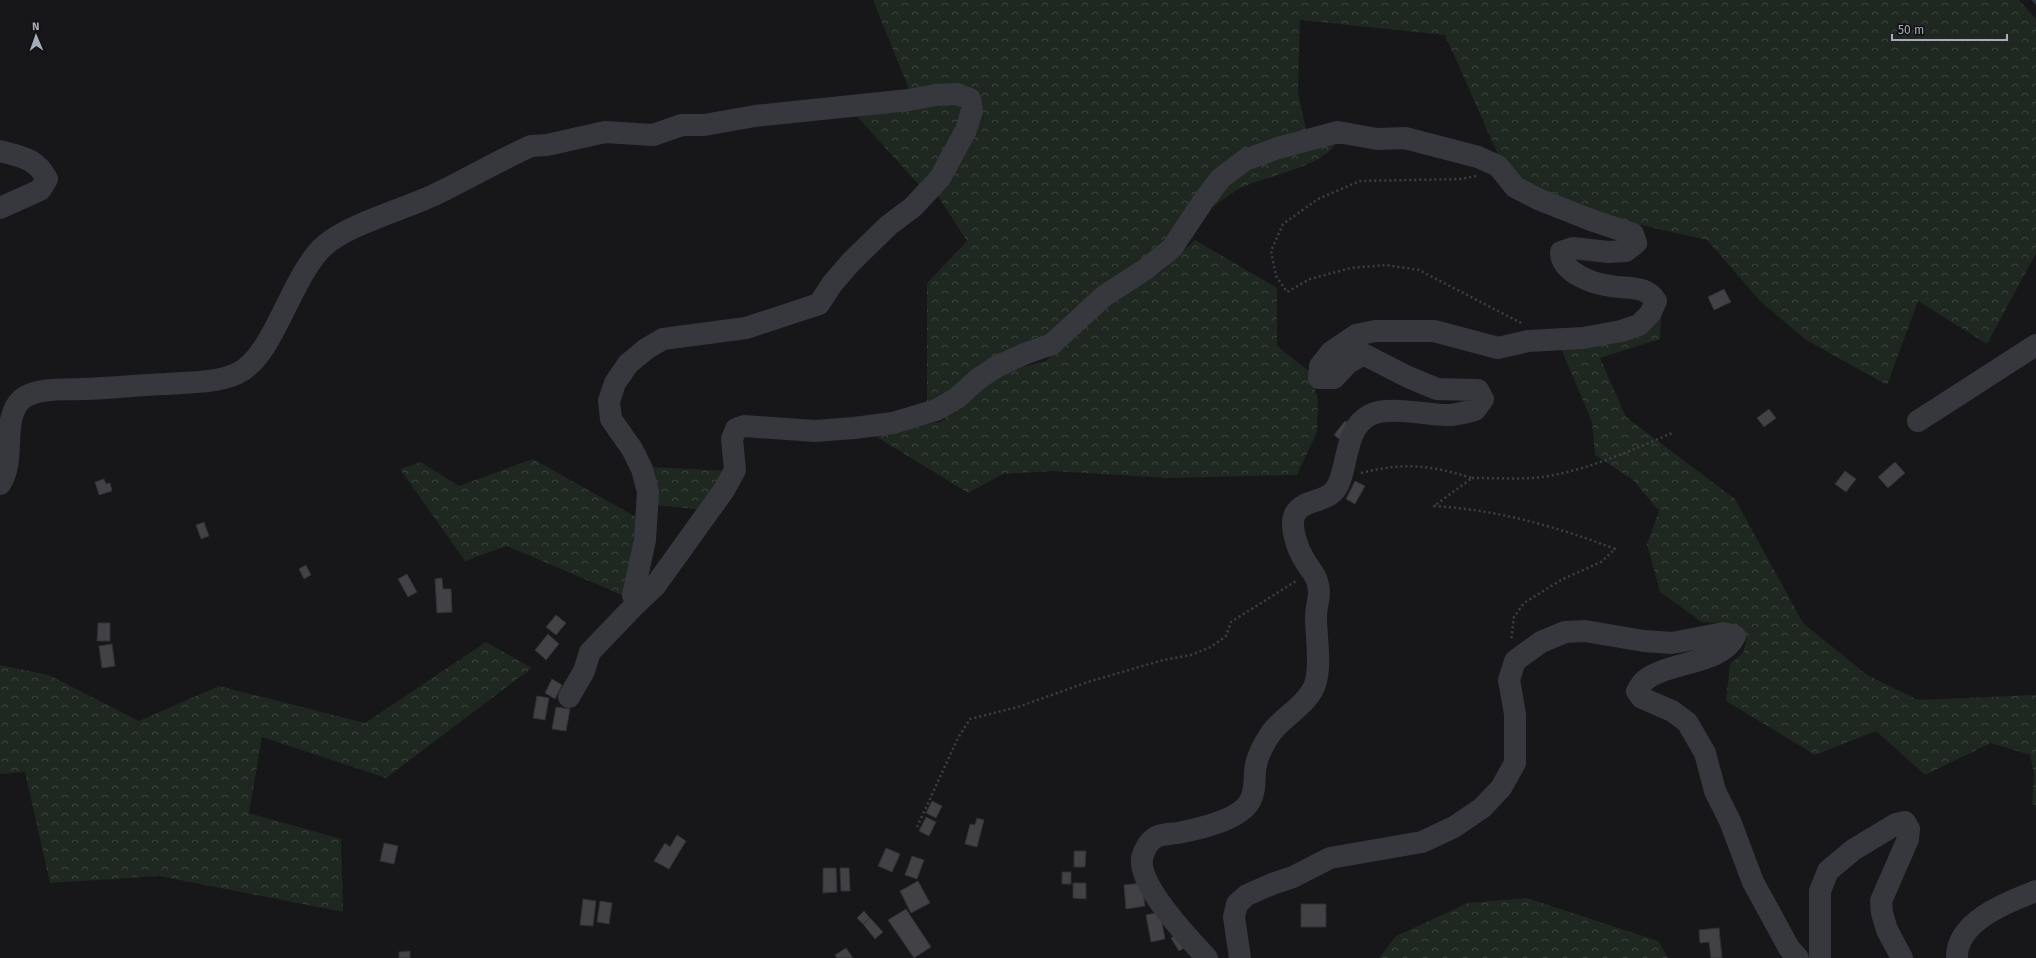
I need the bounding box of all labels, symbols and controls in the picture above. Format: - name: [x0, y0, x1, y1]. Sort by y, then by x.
- north arrow: [16, 16, 56, 56]
- scale bar: [1892, 16, 2007, 42]
- text: N: [32, 20, 40, 33]
- text: 50 m: [1898, 23, 1924, 37]

